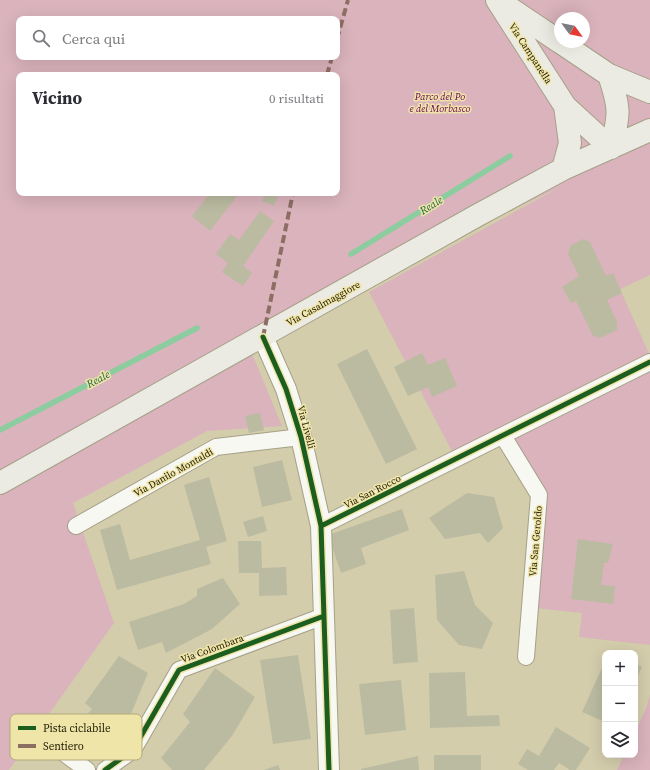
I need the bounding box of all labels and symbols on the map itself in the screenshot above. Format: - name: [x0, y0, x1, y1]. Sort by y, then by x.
- north arrow: [554, 12, 590, 48]
- street label: Via Campanella: [506, 20, 556, 87]
- park label: Parco del Po e del Morbasco: [410, 90, 471, 115]
- water label: Reale: [416, 192, 446, 219]
- street label: Via Casalmaggiore: [284, 278, 363, 329]
- water label: Reale: [83, 367, 113, 392]
- street label: Via Livelli: [294, 404, 319, 450]
- street label: Via Danilo Montaldi: [131, 445, 215, 500]
- street label: Via San Rocco: [341, 471, 403, 511]
- street label: Via San Geroldo: [526, 505, 545, 577]
- street label: Via Colombara: [179, 631, 246, 666]
- legend: [10, 714, 142, 760]
- text: Pista ciclabile: [43, 721, 111, 736]
- text: Sentiero: [43, 739, 84, 754]

